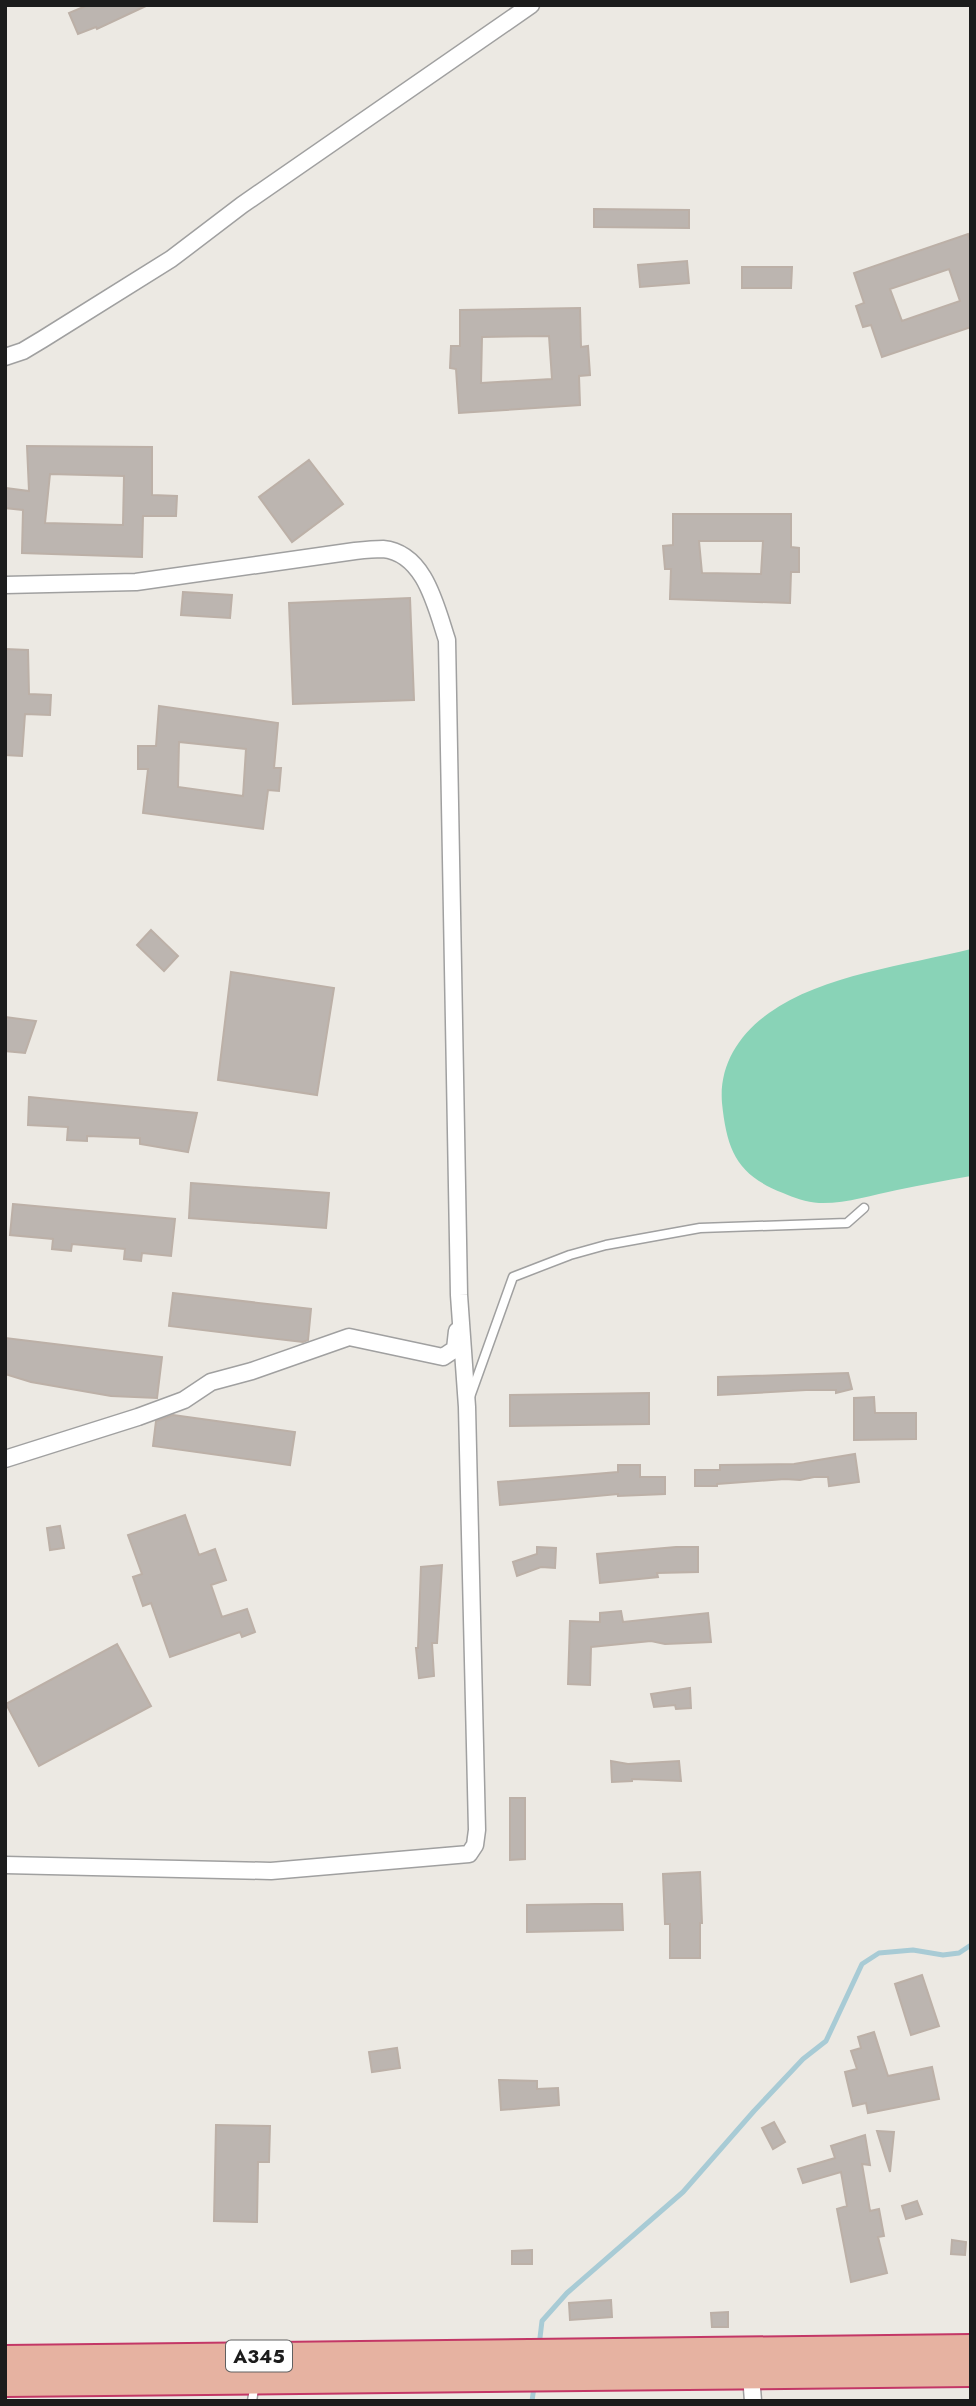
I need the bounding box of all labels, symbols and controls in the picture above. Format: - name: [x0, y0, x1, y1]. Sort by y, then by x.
- road number: A345: [226, 2340, 292, 2372]

